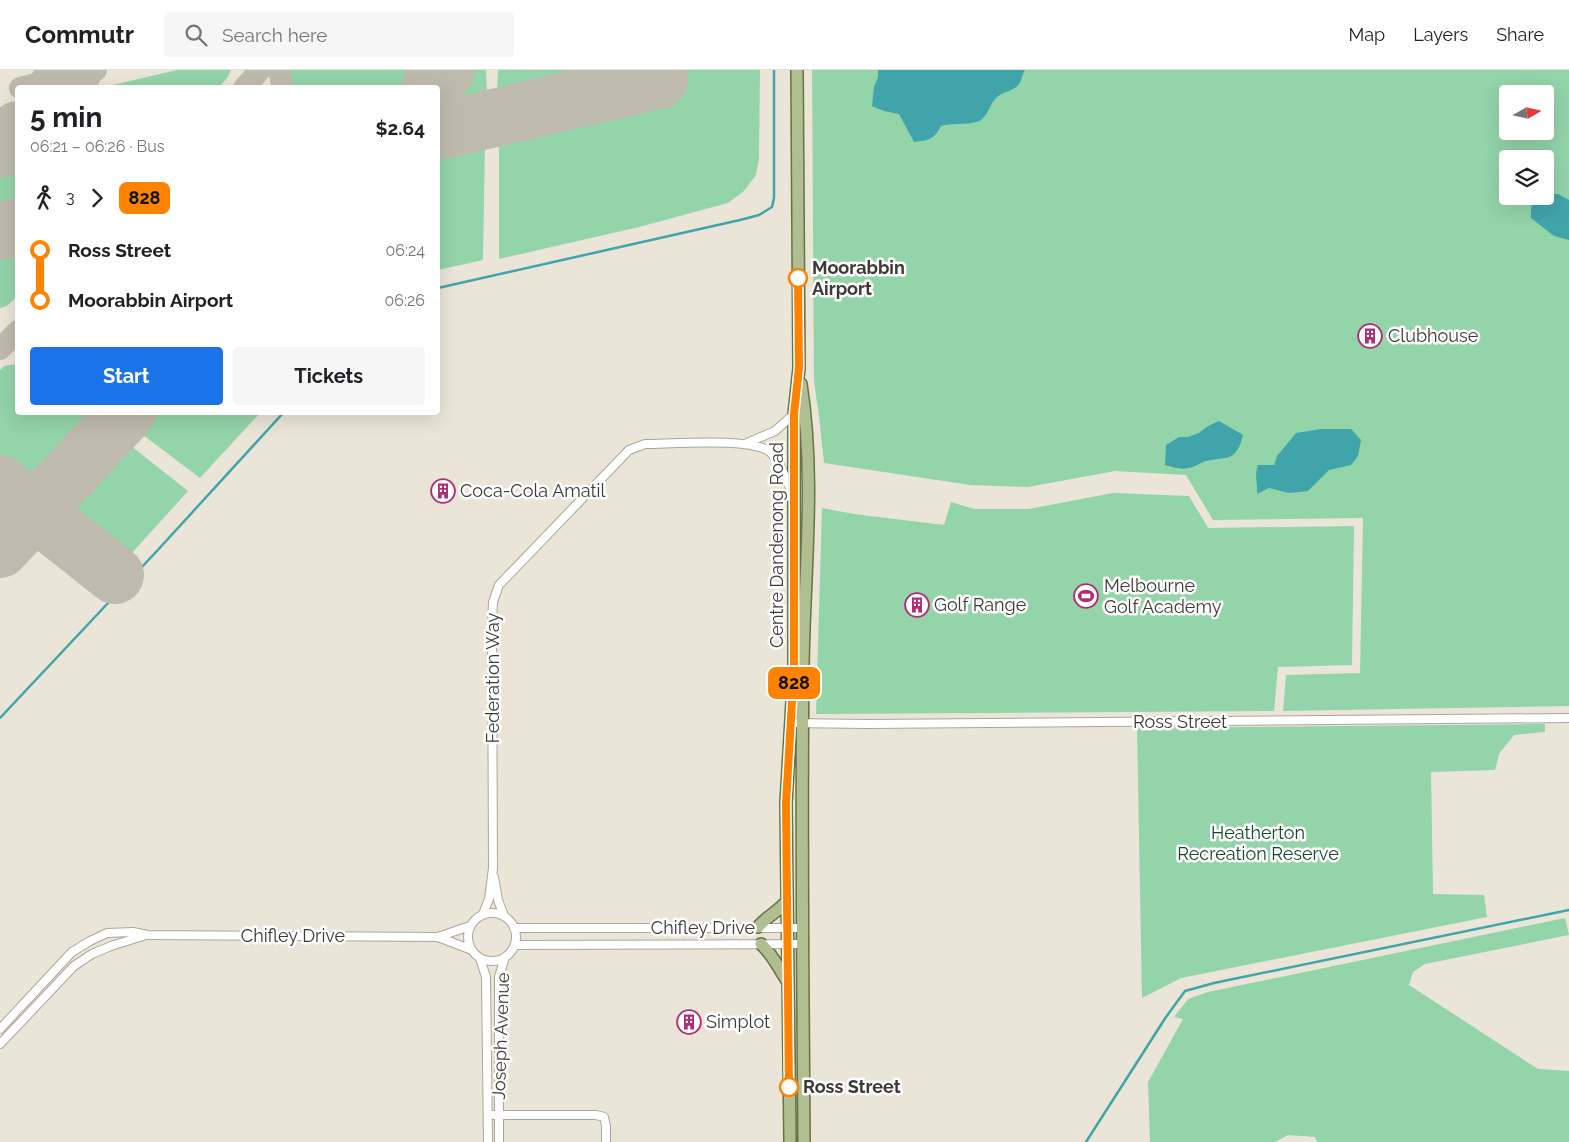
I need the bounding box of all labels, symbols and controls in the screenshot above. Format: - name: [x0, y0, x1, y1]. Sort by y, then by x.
- search box: [164, 12, 514, 57]
- text: Commutr: [25, 20, 134, 49]
- icon: search: [182, 21, 210, 49]
- text: Search here: [222, 24, 327, 46]
- text: Map: [1349, 24, 1385, 45]
- text: Layers: [1413, 24, 1468, 45]
- text: Share: [1496, 24, 1544, 45]
- north arrow: [1499, 85, 1554, 140]
- map controls: [1499, 85, 1554, 205]
- text: 5 min: [30, 101, 102, 134]
- text: $2.64: [376, 117, 425, 139]
- text: 06:21 – 06:26 · Bus: [30, 137, 164, 156]
- button: layers: [1499, 150, 1554, 205]
- icon: walk: [30, 184, 58, 212]
- icon: forward: [83, 184, 111, 212]
- text: 828: [129, 187, 160, 208]
- text: 3: [66, 188, 75, 207]
- text: Ross Street: [68, 239, 171, 261]
- text: 06:24: [385, 241, 425, 260]
- place label: Moorabbin Airport: [812, 257, 905, 299]
- marker: Moorabbin Airport: [788, 268, 808, 288]
- text: Moorabbin Airport: [68, 289, 233, 311]
- text: 06:26: [385, 291, 425, 310]
- building icon: Clubhouse: [1357, 323, 1383, 349]
- place label: Clubhouse: [1388, 325, 1479, 346]
- button: Start: [30, 347, 223, 405]
- button: Tickets: [233, 347, 425, 405]
- street label: Centre Dandenong Road: [766, 442, 787, 648]
- building icon: Coca-Cola Amatil: [430, 478, 456, 504]
- place label: Coca-Cola Amatil: [460, 480, 606, 501]
- place label: Melbourne Golf Academy: [1104, 575, 1222, 617]
- sports icon: Melbourne Golf Academy: [1073, 583, 1099, 609]
- building icon: Golf Range: [904, 592, 930, 618]
- place label: Golf Range: [934, 594, 1027, 615]
- street label: Federation Way: [482, 612, 503, 743]
- line badge: 828: [765, 667, 823, 699]
- text: 828: [778, 672, 810, 693]
- street label: Ross Street: [1133, 711, 1227, 732]
- park label: Heatherton Recreation Reserve: [1177, 822, 1339, 864]
- street label: Chifley Drive: [651, 917, 756, 938]
- street label: Chifley Drive: [241, 925, 346, 946]
- street label: Joseph Avenue: [488, 972, 513, 1100]
- building icon: Simplot: [676, 1009, 702, 1035]
- place label: Simplot: [706, 1011, 770, 1032]
- place label: Ross Street: [803, 1076, 901, 1097]
- marker: Ross Street: [779, 1077, 799, 1097]

